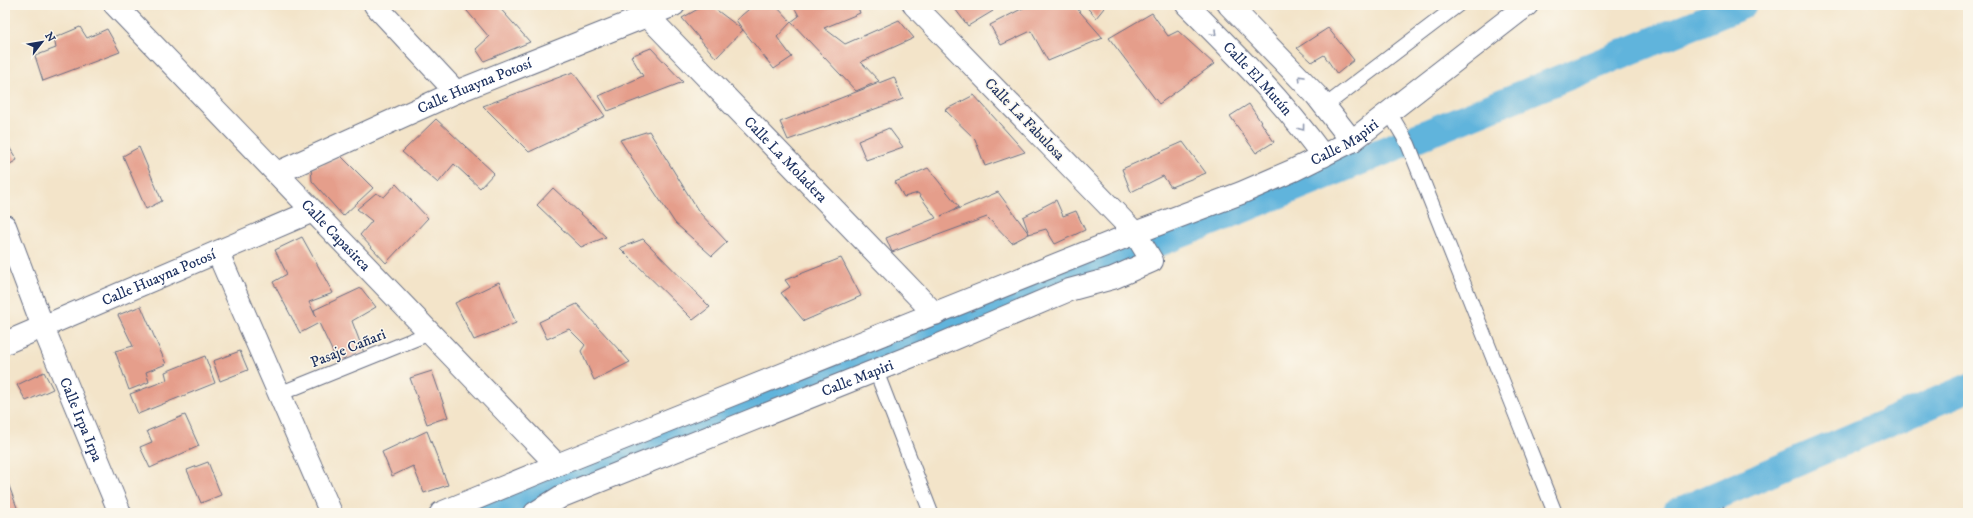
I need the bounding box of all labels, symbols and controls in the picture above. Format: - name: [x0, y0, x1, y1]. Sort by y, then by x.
- north arrow: [22, 22, 62, 62]
- one-way arrow: [1209, 28, 1217, 35]
- text: N: [41, 30, 58, 45]
- street label: Calle El Mutún: [1219, 38, 1296, 120]
- street label: Calle Huayna Potosí: [415, 53, 536, 118]
- street label: Calle La Fabulosa: [980, 74, 1069, 165]
- one-way arrow: [1298, 75, 1306, 83]
- street label: Calle La Moladera: [740, 113, 832, 207]
- street label: Calle Mapiri: [1308, 115, 1382, 170]
- one-way arrow: [1298, 124, 1305, 131]
- street label: Calle Capasirca: [297, 196, 375, 276]
- street label: Calle Huayna Potosí: [99, 244, 220, 310]
- street label: Pasaje Cañari: [308, 325, 389, 372]
- street label: Calle Mapiri: [819, 355, 896, 401]
- street label: Calle Irpa Irpa: [55, 375, 107, 465]

